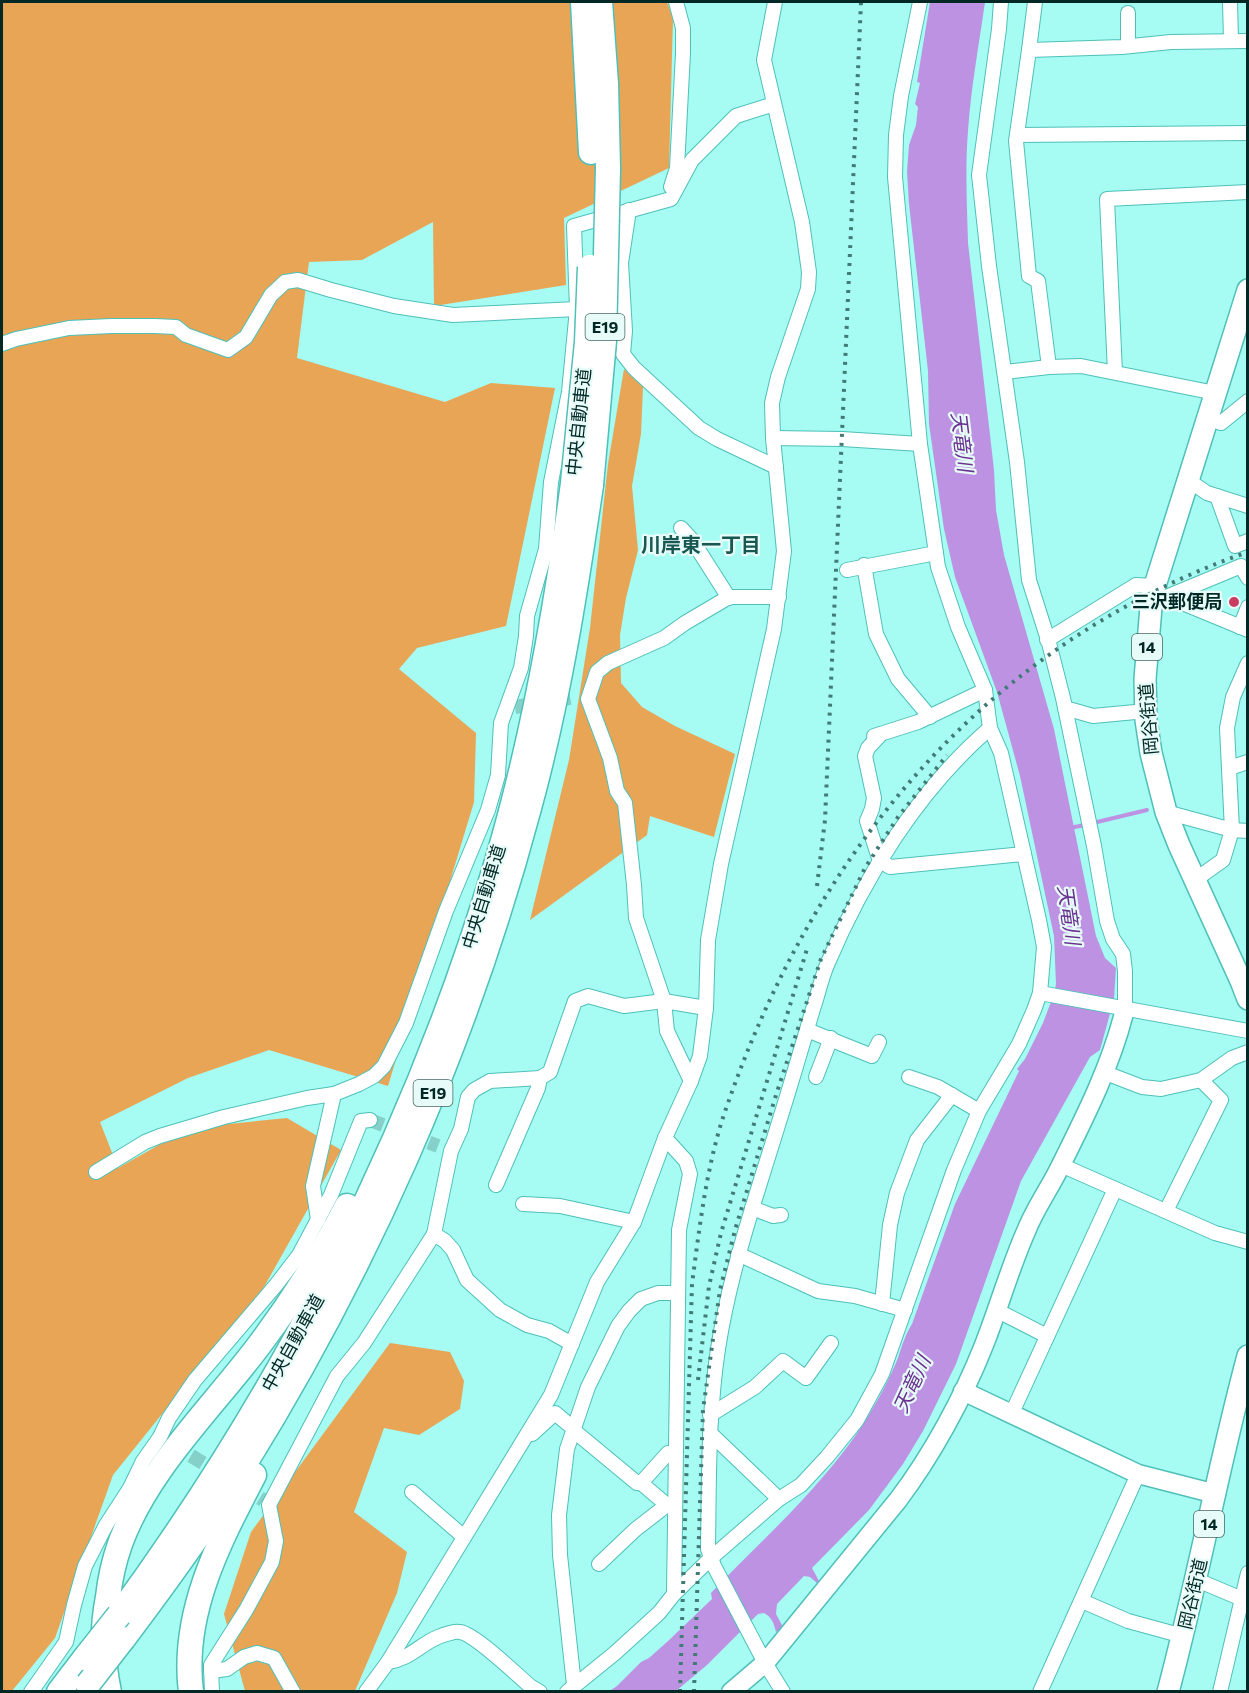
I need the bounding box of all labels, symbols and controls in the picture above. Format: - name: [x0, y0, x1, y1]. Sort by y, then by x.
- road number: E19: [586, 314, 624, 340]
- street label: 中央自動車道: [561, 367, 595, 477]
- water label: 天竜川: [947, 411, 979, 475]
- district label: 川岸東一丁目: [641, 532, 761, 556]
- place label: 三沢郵便局: [1132, 590, 1222, 612]
- marker: 三沢郵便局: [1227, 595, 1241, 609]
- road number: 14: [1132, 634, 1162, 660]
- street label: 岡谷街道: [1134, 682, 1162, 756]
- street label: 中央自動車道: [457, 842, 509, 952]
- water label: 天竜川: [1054, 883, 1086, 948]
- road number: E19: [414, 1080, 452, 1106]
- street label: 中央自動車道: [256, 1290, 328, 1395]
- water label: 天竜川: [888, 1350, 935, 1416]
- road number: 14: [1194, 1511, 1224, 1537]
- street label: 岡谷街道: [1173, 1556, 1211, 1631]

